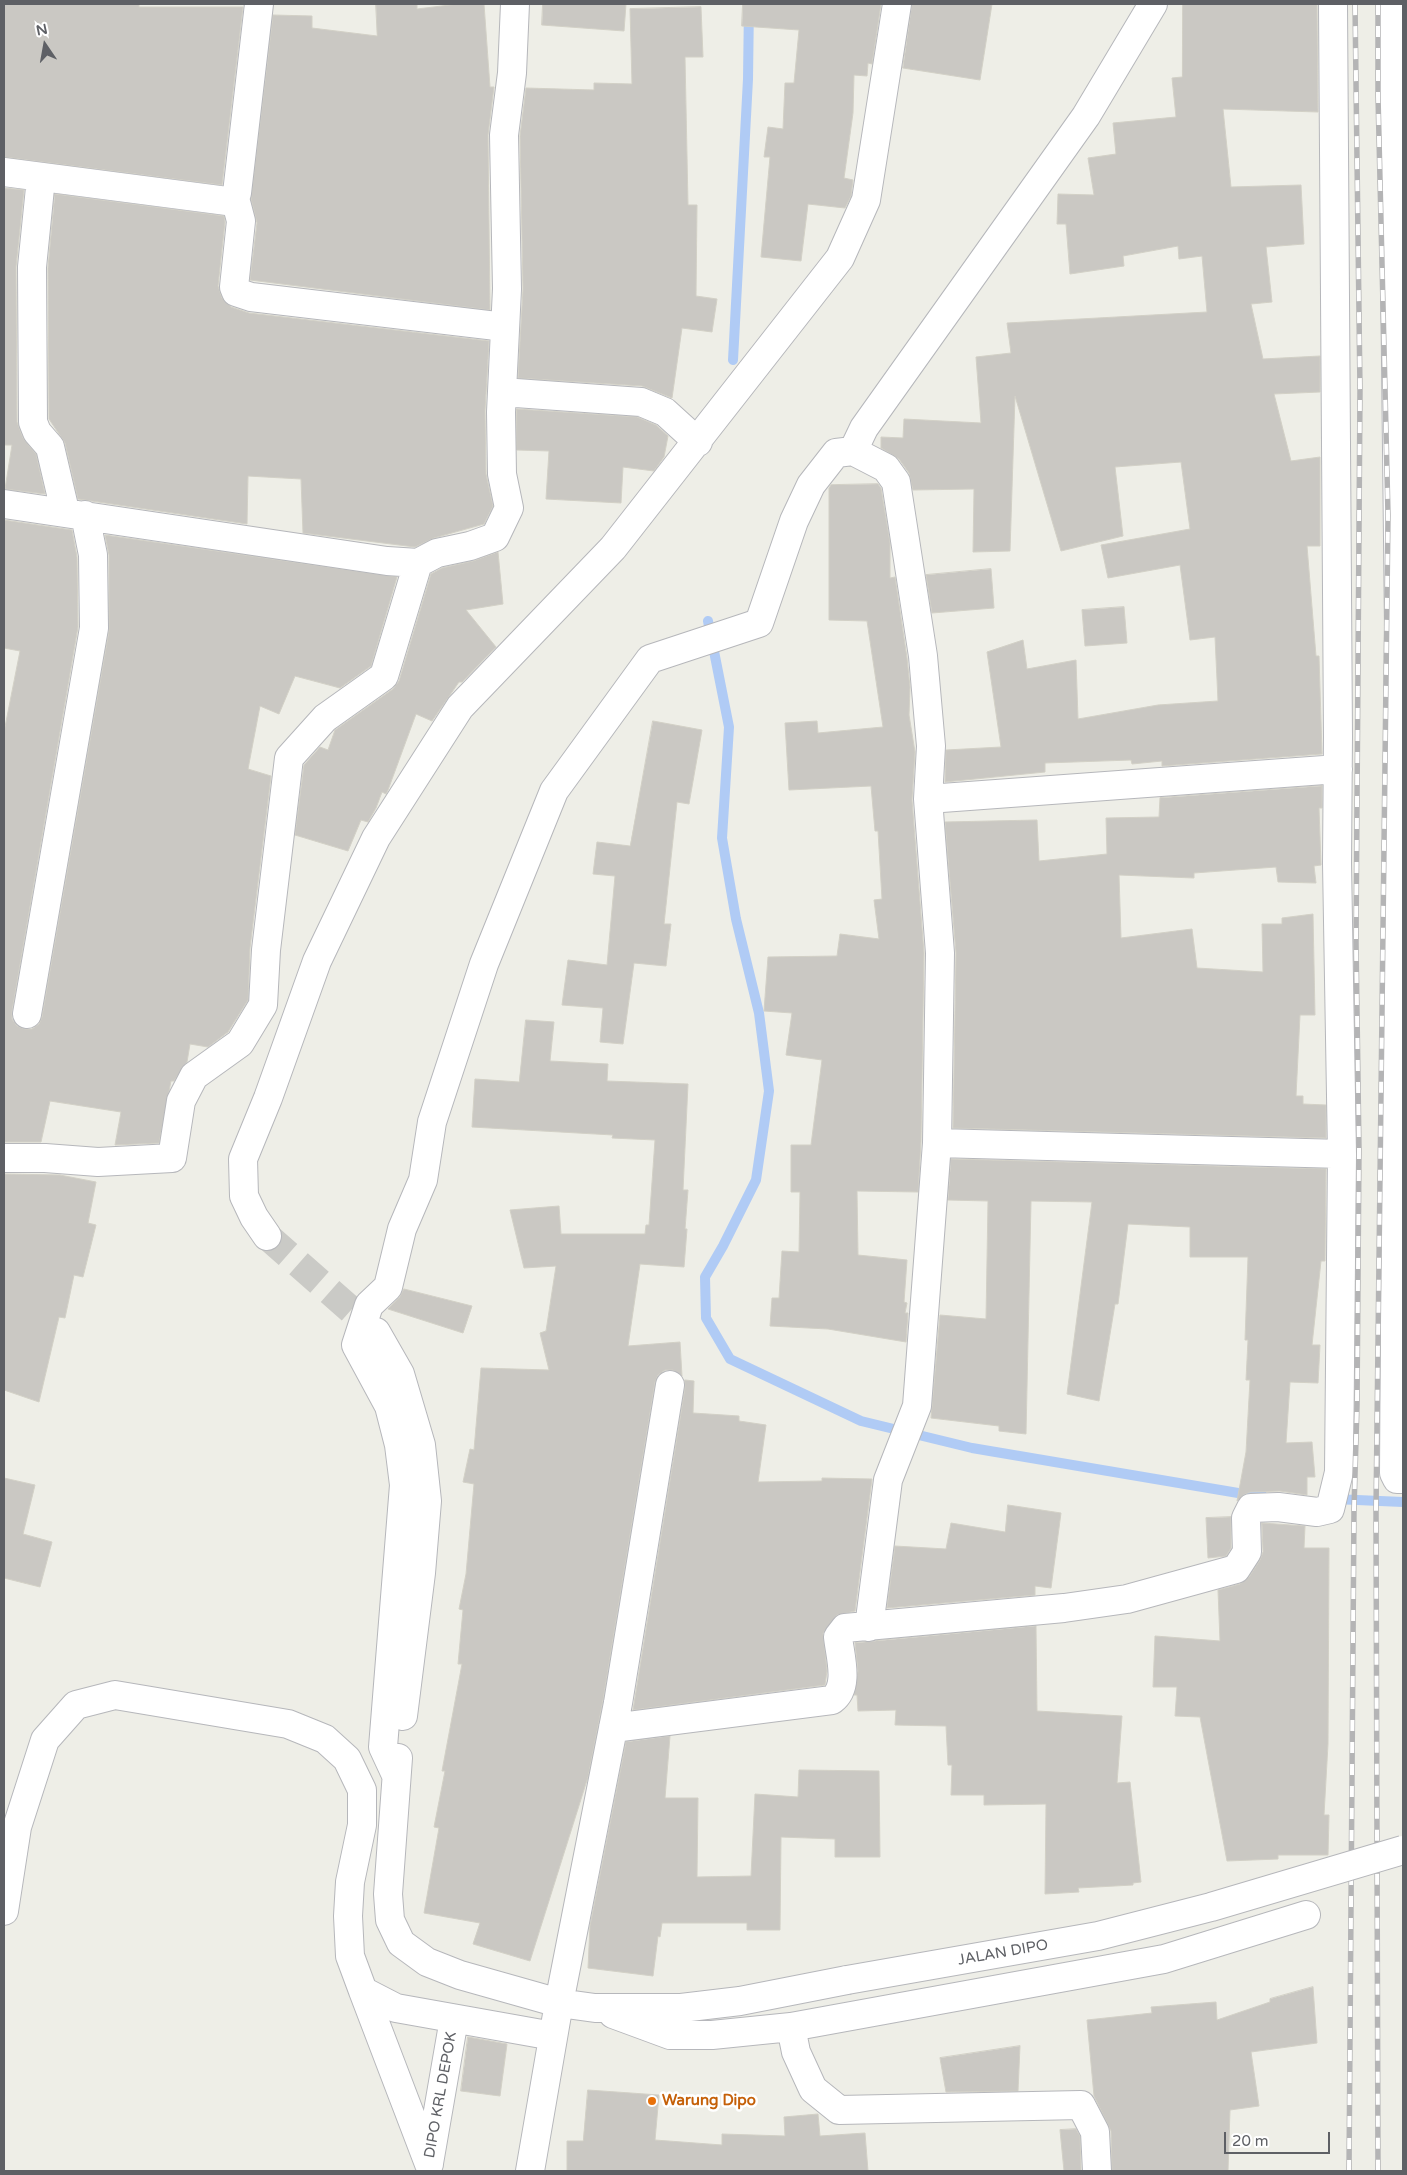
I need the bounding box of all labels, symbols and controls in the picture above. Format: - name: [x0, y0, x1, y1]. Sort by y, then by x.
- north arrow: [20, 20, 70, 70]
- text: N: [35, 20, 49, 39]
- street label: JALAN DIPO: [956, 1936, 1050, 1970]
- street label: DIPO KRL DEPOK: [421, 2030, 461, 2160]
- place label: Warung Dipo: [662, 2092, 756, 2110]
- marker: Warung Dipo: [646, 2095, 658, 2107]
- scale bar: [1227, 2122, 1333, 2154]
- text: 20 m: [1232, 2132, 1269, 2150]

